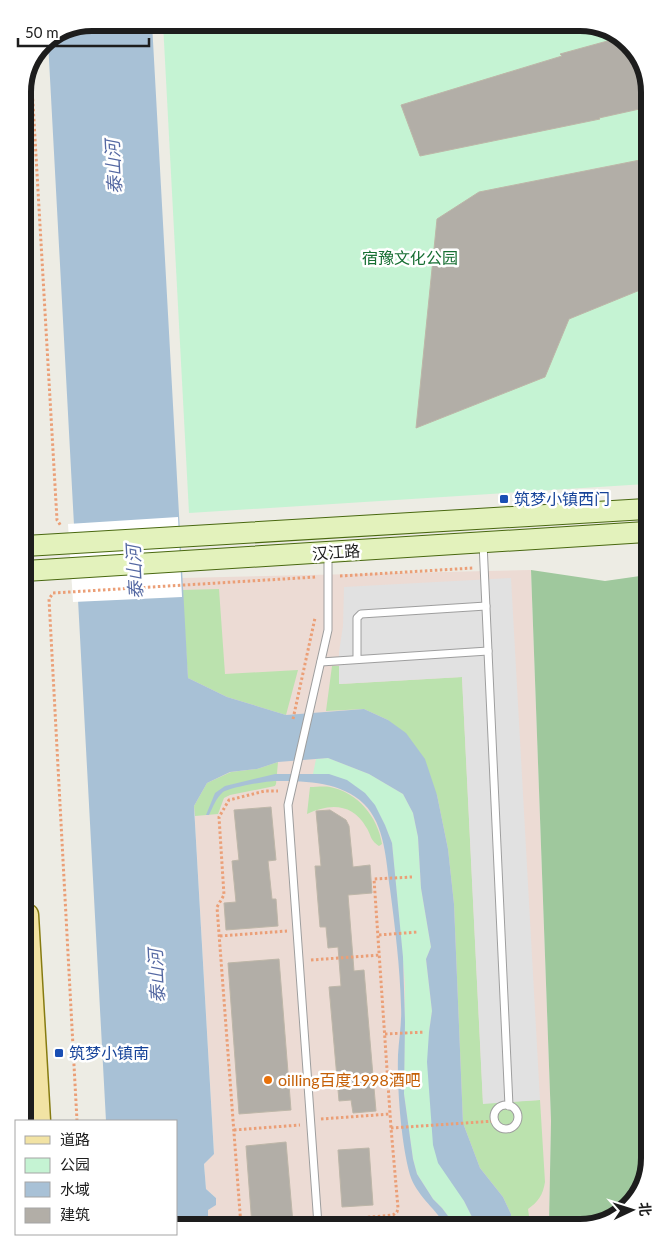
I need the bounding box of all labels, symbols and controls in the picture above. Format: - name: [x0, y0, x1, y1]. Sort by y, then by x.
- scale bar: [18, 15, 149, 47]
- text: 50 m: [25, 23, 59, 41]
- water label: 泰山河: [100, 137, 125, 195]
- park label: 宿豫文化公园: [362, 248, 458, 267]
- place label: 筑梦小镇西门: [514, 489, 610, 508]
- marker: 筑梦小镇西门: [498, 493, 510, 505]
- street label: 汉江路: [311, 540, 361, 563]
- water label: 泰山河: [121, 542, 146, 600]
- water label: 泰山河: [143, 946, 168, 1004]
- place label: 筑梦小镇南: [69, 1043, 149, 1062]
- marker: 筑梦小镇南: [53, 1047, 65, 1059]
- place label: oilling百度1998酒吧: [278, 1070, 421, 1089]
- marker: oilling百度1998酒吧: [262, 1074, 274, 1086]
- legend: [15, 1120, 178, 1235]
- text: 道路: [60, 1130, 90, 1148]
- text: 公园: [60, 1155, 90, 1173]
- text: 水域: [60, 1180, 90, 1198]
- north arrow: [607, 1185, 657, 1235]
- text: 北: [636, 1201, 654, 1217]
- text: 建筑: [60, 1205, 90, 1223]

